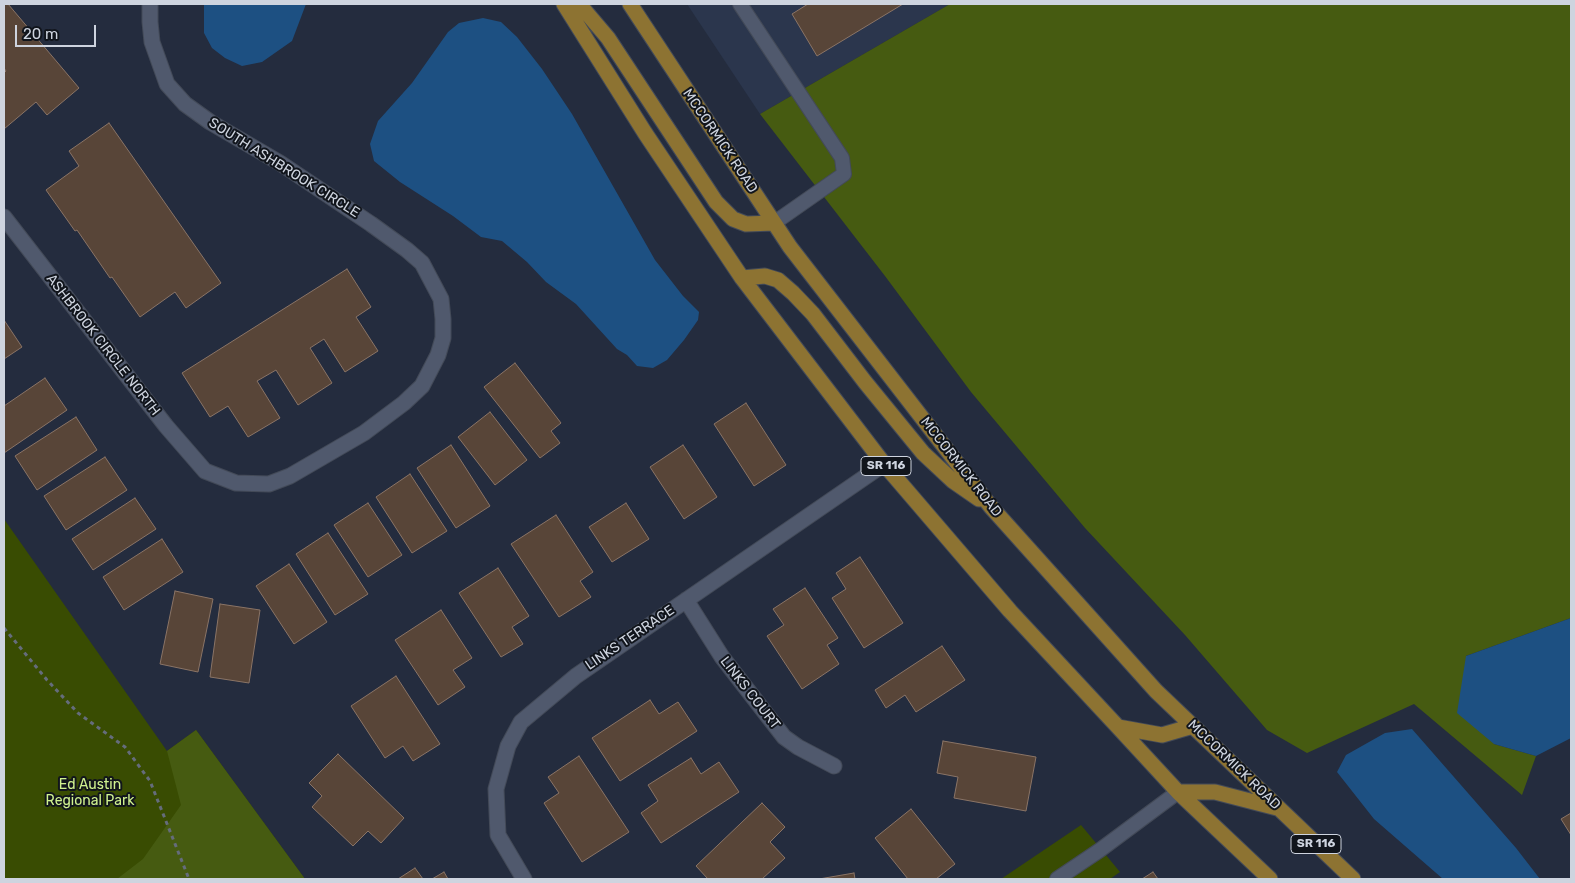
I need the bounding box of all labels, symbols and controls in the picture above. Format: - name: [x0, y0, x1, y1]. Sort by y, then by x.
- scale bar: [18, 15, 99, 47]
- text: 20 m: [23, 25, 58, 43]
- street label: MCCORMICK ROAD: [679, 86, 761, 196]
- street label: SOUTH ASHBROOK CIRCLE: [205, 115, 363, 221]
- street label: ASHBROOK CIRCLE NORTH: [42, 271, 164, 419]
- street label: MCCORMICK ROAD: [917, 414, 1005, 520]
- road number: SR 116: [861, 456, 911, 476]
- street label: LINKS TERRACE: [582, 602, 678, 674]
- street label: LINKS COURT: [716, 653, 784, 733]
- street label: MCCORMICK ROAD: [1184, 717, 1284, 813]
- park label: Ed Austin Regional Park: [46, 777, 134, 810]
- road number: SR 116: [1291, 834, 1341, 854]

